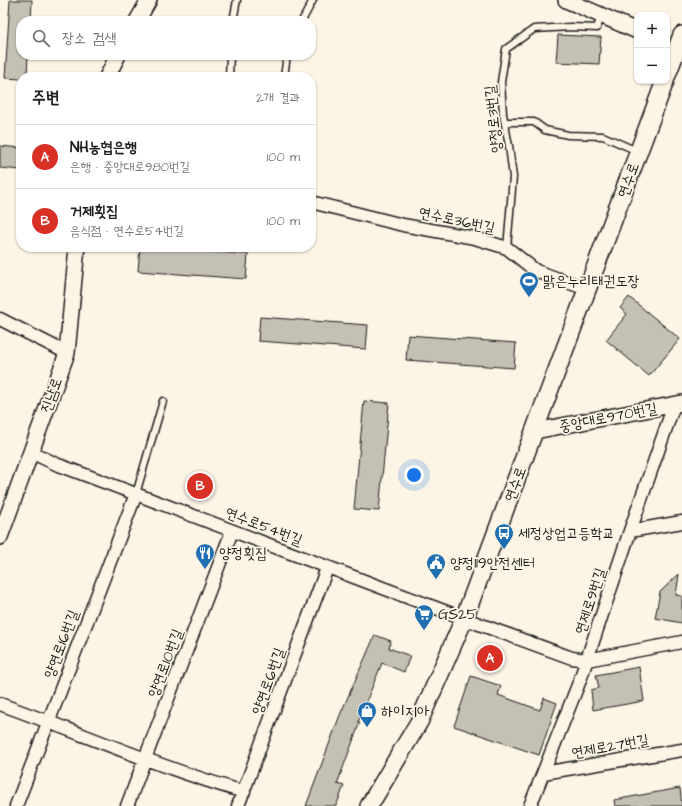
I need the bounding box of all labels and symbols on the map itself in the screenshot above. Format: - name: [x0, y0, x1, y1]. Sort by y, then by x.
- street label: 양정로3번길: [480, 84, 507, 154]
- street label: 연수로: [612, 160, 645, 201]
- street label: 연수로36번길: [417, 202, 497, 239]
- sports icon: 맑은누리태권도장: [518, 270, 540, 298]
- place label: 맑은누리태권도장: [543, 271, 640, 292]
- street label: 진남로: [35, 375, 68, 416]
- street label: 중앙대로970번길: [557, 398, 659, 437]
- street label: 연수로: [499, 464, 532, 505]
- your location: [404, 465, 424, 485]
- pin: B: [187, 471, 213, 501]
- street label: 연수로54번길: [222, 502, 305, 551]
- bus stop icon: 세정상업고등학교: [493, 522, 515, 550]
- place label: 세정상업고등학교: [518, 523, 615, 544]
- restaurant icon: 양정횟집: [194, 542, 216, 570]
- place label: 양정횟집: [219, 543, 267, 564]
- public building icon: 양정119안전센터: [425, 552, 447, 580]
- place label: 양정119안전센터: [450, 553, 535, 574]
- street label: 연제로9번길: [570, 565, 611, 637]
- supermarket icon: GS25: [413, 603, 435, 631]
- place label: GS25: [438, 604, 478, 625]
- street label: 양연로16번길: [39, 607, 84, 681]
- street label: 양연로10번길: [143, 626, 188, 700]
- pin: A: [477, 643, 503, 673]
- street label: 양연로6번길: [247, 645, 290, 718]
- shop icon: 하이지아: [356, 700, 378, 728]
- place label: 하이지아: [381, 701, 429, 722]
- street label: 연제로27번길: [570, 729, 650, 764]

